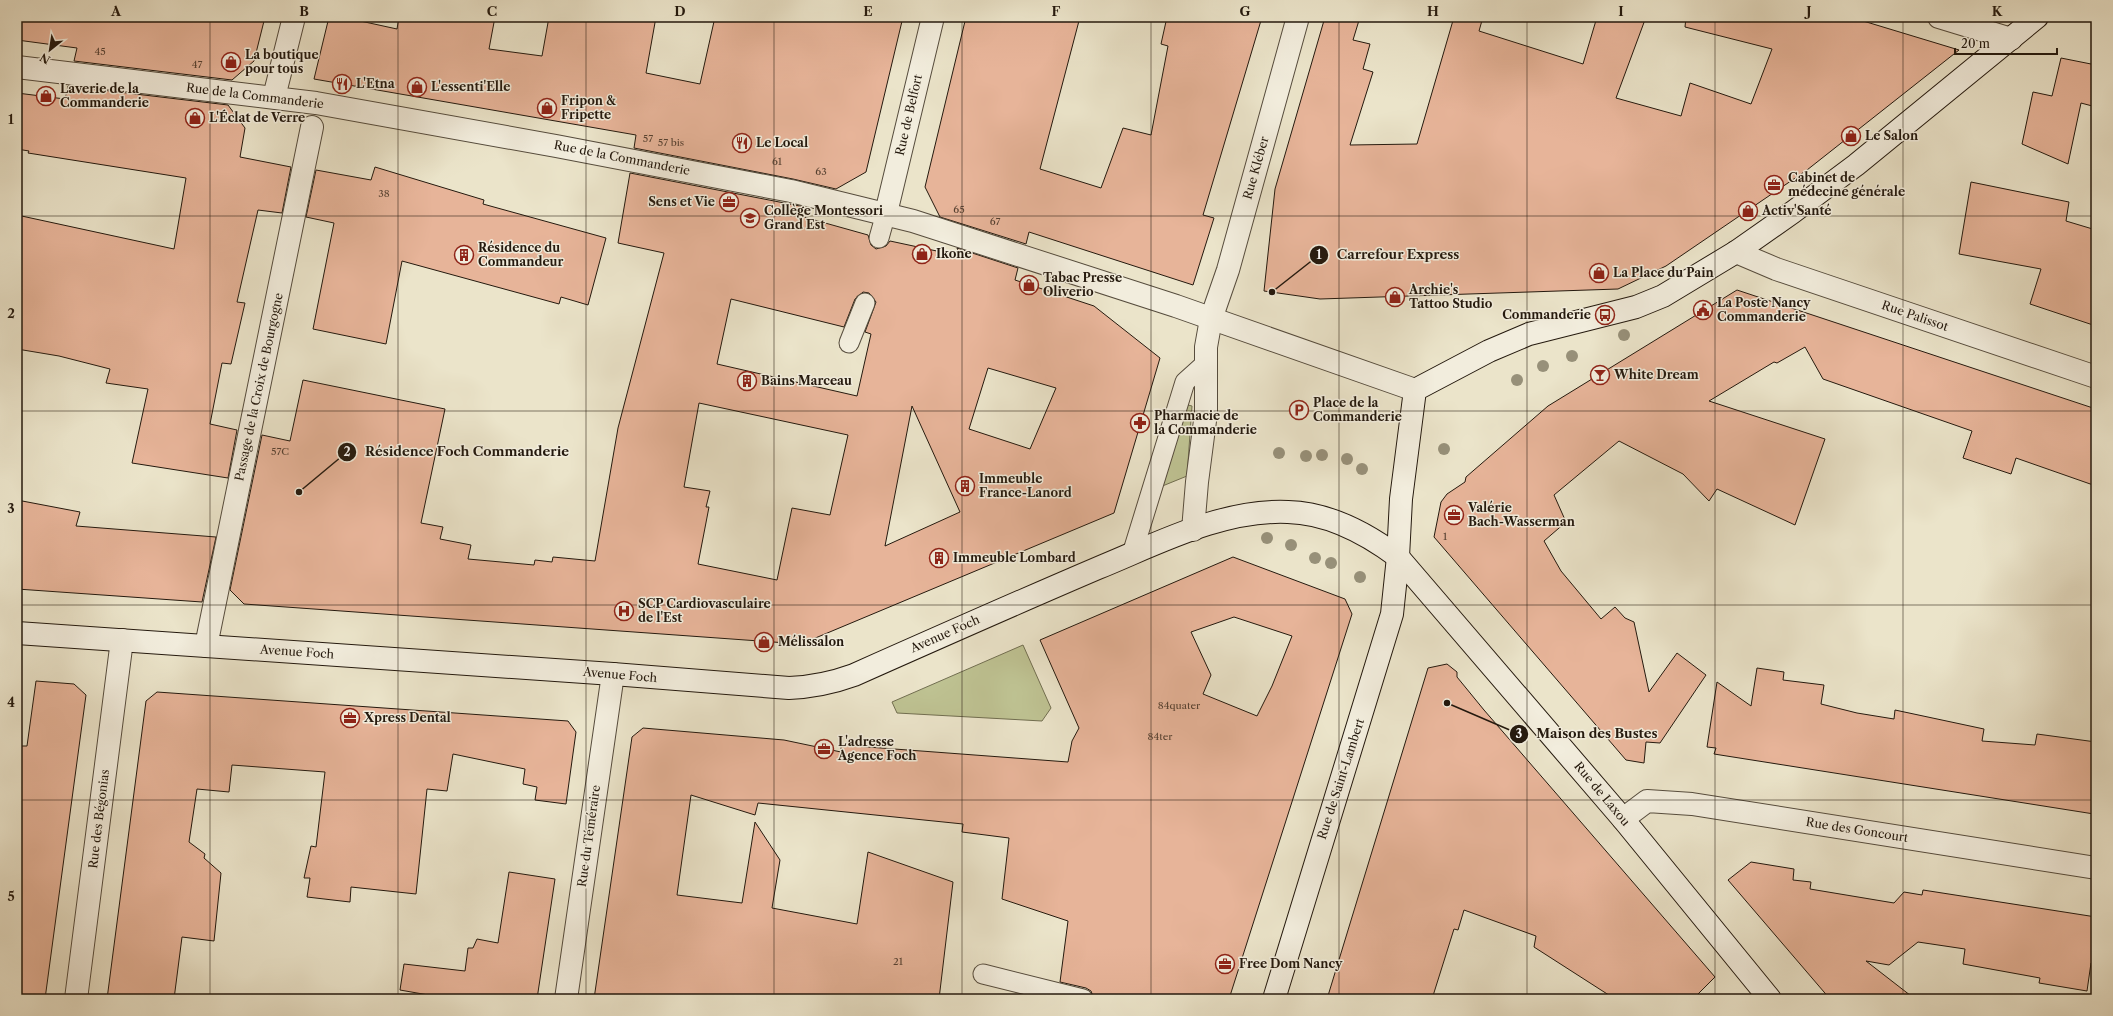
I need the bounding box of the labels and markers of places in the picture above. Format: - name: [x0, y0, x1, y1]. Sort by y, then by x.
- place label: La boutique pour tous: [245, 47, 319, 76]
- shop icon: La boutique pour tous: [220, 51, 242, 73]
- restaurant icon: L'Etna: [331, 73, 353, 95]
- place label: L'Etna: [356, 76, 396, 91]
- shop icon: L'essenti'Elle: [406, 76, 428, 98]
- place label: L'essenti'Elle: [431, 79, 510, 94]
- place label: Laverie de la Commanderie: [60, 81, 149, 110]
- shop icon: Laverie de la Commanderie: [35, 85, 57, 107]
- place label: Fripon & Fripette: [561, 93, 616, 122]
- shop icon: Fripon & Fripette: [536, 97, 558, 119]
- shop icon: L'Éclat de Verre: [184, 107, 206, 129]
- place label: L'Éclat de Verre: [209, 109, 305, 125]
- shop icon: Le Salon: [1840, 125, 1862, 147]
- place label: Le Salon: [1865, 128, 1919, 143]
- restaurant icon: Le Local: [731, 132, 753, 154]
- place label: Le Local: [756, 135, 808, 150]
- place label: Cabinet de médecine générale: [1788, 170, 1905, 199]
- office icon: Cabinet de médecine générale: [1763, 174, 1785, 196]
- office icon: Sens et Vie: [718, 191, 740, 213]
- place label: Sens et Vie: [648, 194, 715, 209]
- shop icon: Activ'Santé: [1737, 200, 1759, 222]
- place label: Collège Montessori Grand Est: [764, 203, 884, 232]
- place label: Activ'Santé: [1761, 203, 1831, 218]
- school or university icon: Collège Montessori Grand Est: [739, 207, 761, 229]
- place label: Résidence du Commandeur: [478, 240, 564, 269]
- callout: Carrefour Express: [1309, 242, 1468, 267]
- shop icon: Ikone: [911, 243, 933, 265]
- building icon: Résidence du Commandeur: [453, 244, 475, 266]
- place label: Ikone: [936, 246, 972, 261]
- shop icon: La Place du Pain: [1588, 262, 1610, 284]
- place label: La Place du Pain: [1613, 265, 1714, 280]
- place label: Tabac Presse Oliverio: [1043, 270, 1122, 299]
- shop icon: Tabac Presse Oliverio: [1018, 274, 1040, 296]
- place label: Archie's Tattoo Studio: [1408, 282, 1493, 311]
- shop icon: Archie's Tattoo Studio: [1384, 286, 1406, 308]
- place label: La Poste Nancy Commanderie: [1717, 295, 1811, 324]
- public building icon: La Poste Nancy Commanderie: [1692, 299, 1714, 321]
- bus stop icon: Commanderie: [1594, 304, 1616, 326]
- place label: Commanderie: [1502, 307, 1591, 322]
- bar icon: White Dream: [1589, 364, 1611, 386]
- place label: White Dream: [1613, 367, 1699, 382]
- building icon: Bains Marceau: [736, 370, 758, 392]
- place label: Bains Marceau: [761, 373, 852, 388]
- place label: Place de la Commanderie: [1313, 395, 1402, 424]
- parking icon: Place de la Commanderie: [1288, 399, 1310, 421]
- place label: Pharmacie de la Commanderie: [1154, 408, 1257, 437]
- pharmacy icon: Pharmacie de la Commanderie: [1129, 412, 1151, 434]
- callout: Résidence Foch Commanderie: [337, 439, 577, 464]
- place label: Immeuble France-Lanord: [979, 471, 1072, 500]
- building icon: Immeuble France-Lanord: [954, 475, 976, 497]
- place label: Valérie Bach-Wasserman: [1467, 500, 1576, 529]
- office icon: Valérie Bach-Wasserman: [1443, 504, 1465, 526]
- building icon: Immeuble Lombard: [928, 547, 950, 569]
- place label: Immeuble Lombard: [953, 550, 1076, 565]
- place label: SCP Cardiovasculaire de l'Est: [638, 596, 771, 625]
- hospital icon: SCP Cardiovasculaire de l'Est: [613, 600, 635, 622]
- shop icon: Mélissalon: [753, 631, 775, 653]
- place label: Mélissalon: [778, 634, 845, 649]
- office icon: Xpress Dental: [339, 707, 361, 729]
- place label: Xpress Dental: [363, 710, 451, 725]
- callout: Maison des Bustes: [1509, 721, 1666, 746]
- place label: L'adresse Agence Foch: [837, 734, 917, 763]
- office icon: L'adresse Agence Foch: [813, 738, 835, 760]
- office icon: Free Dom Nancy: [1214, 953, 1236, 975]
- place label: Free Dom Nancy: [1239, 956, 1343, 971]

